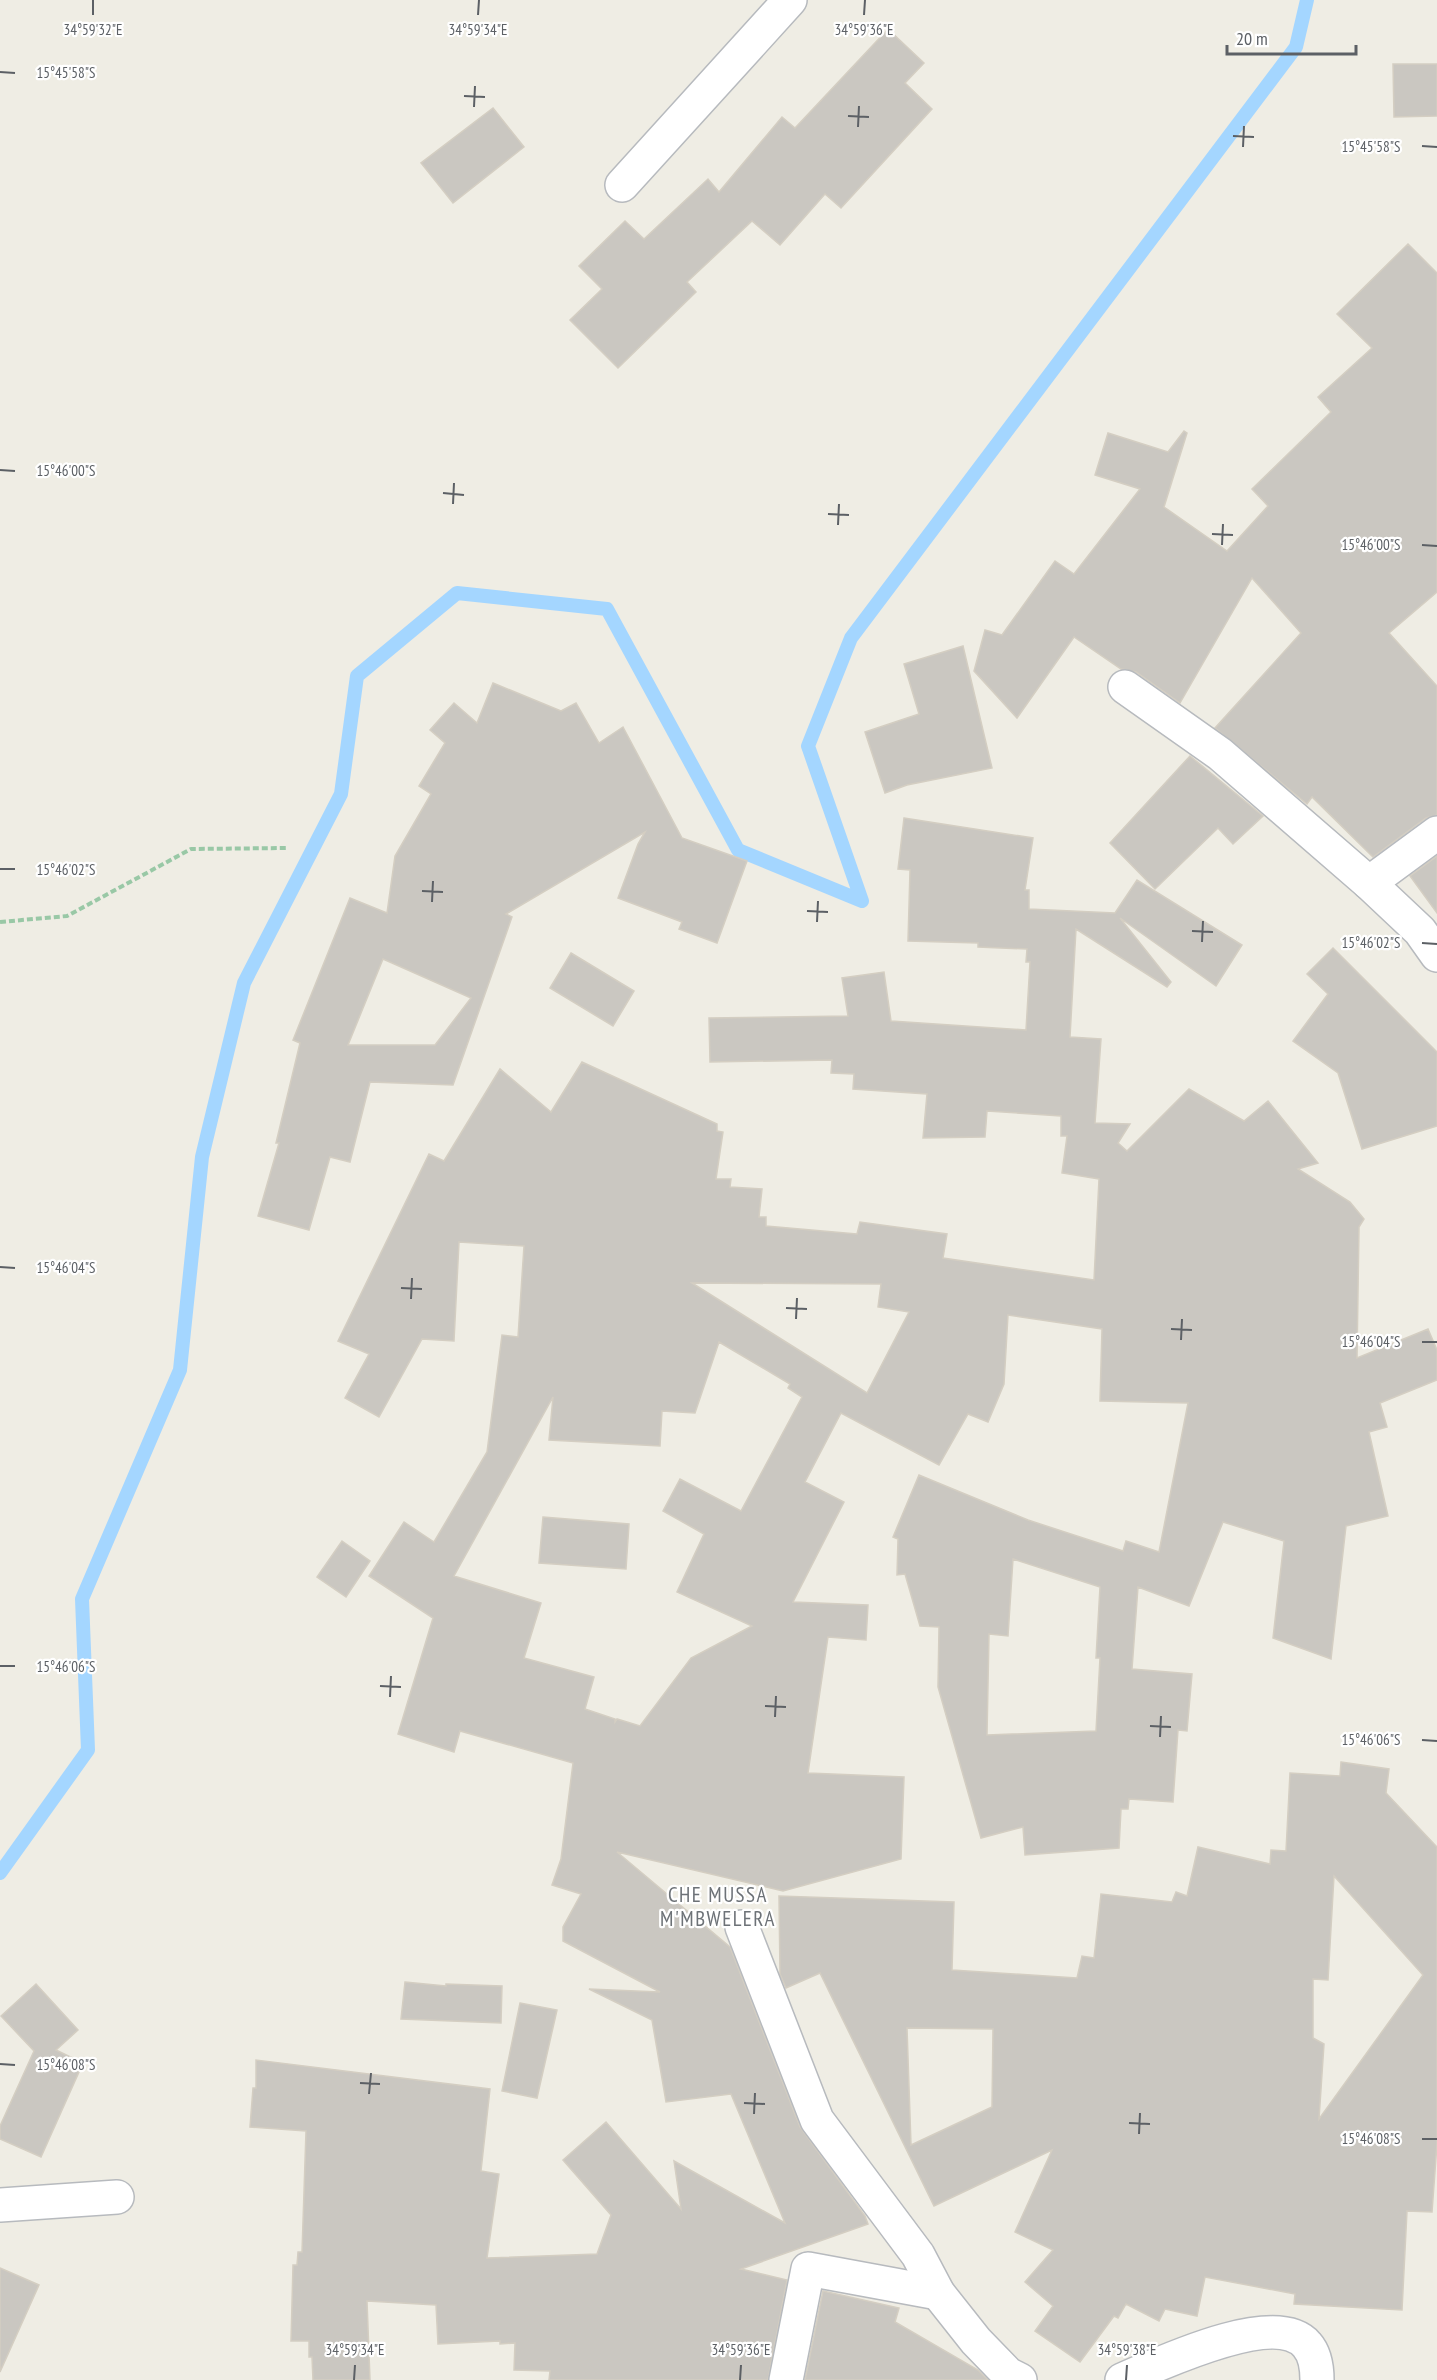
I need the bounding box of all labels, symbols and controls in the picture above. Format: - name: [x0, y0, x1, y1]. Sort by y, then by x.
- scale bar: [1227, 18, 1356, 56]
- text: 34°59'32"E: [63, 20, 123, 39]
- text: 34°59'34"E: [448, 20, 508, 39]
- text: 34°59'36"E: [834, 20, 894, 39]
- text: 20 m: [1236, 27, 1268, 50]
- text: 15°45'58"S: [36, 63, 96, 82]
- text: 15°45'58"S: [1341, 137, 1401, 156]
- text: 15°46'00"S: [36, 461, 96, 480]
- text: 15°46'00"S: [1341, 535, 1401, 554]
- text: 15°46'02"S: [36, 860, 96, 879]
- text: 15°46'02"S: [1341, 933, 1401, 952]
- text: 15°46'04"S: [36, 1258, 96, 1277]
- text: 15°46'04"S: [1341, 1332, 1401, 1351]
- text: 15°46'06"S: [36, 1657, 96, 1676]
- text: 15°46'06"S: [1341, 1730, 1401, 1749]
- district label: CHE MUSSA M'MBWELERA: [660, 1881, 776, 1932]
- text: 15°46'08"S: [36, 2055, 96, 2074]
- text: 15°46'08"S: [1341, 2129, 1401, 2148]
- text: 34°59'34"E: [325, 2340, 385, 2359]
- text: 34°59'36"E: [711, 2340, 771, 2359]
- text: 34°59'38"E: [1097, 2340, 1157, 2359]

